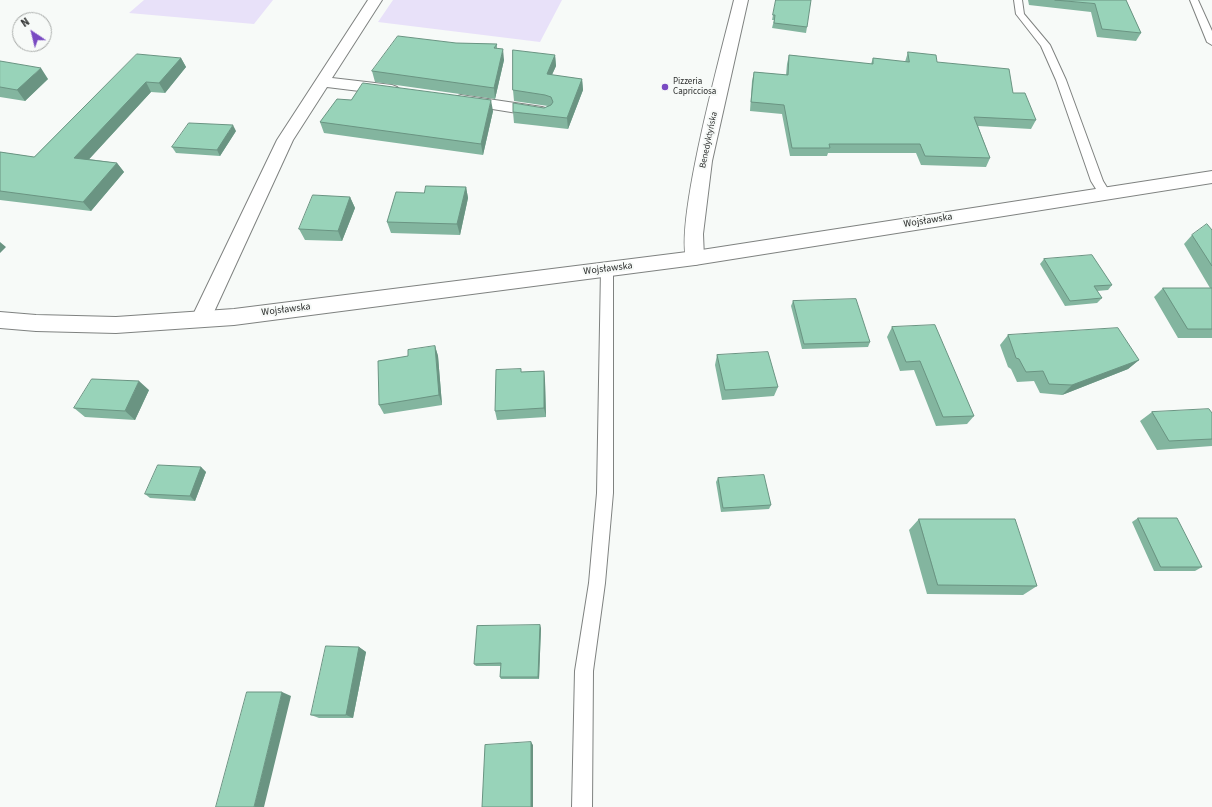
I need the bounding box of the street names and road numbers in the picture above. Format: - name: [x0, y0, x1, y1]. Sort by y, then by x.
- street label: Benedyktyńska: [698, 111, 720, 169]
- street label: Wojsławska: [903, 211, 953, 231]
- street label: Wojsławska: [583, 260, 633, 278]
- street label: Wojsławska: [261, 301, 311, 319]

